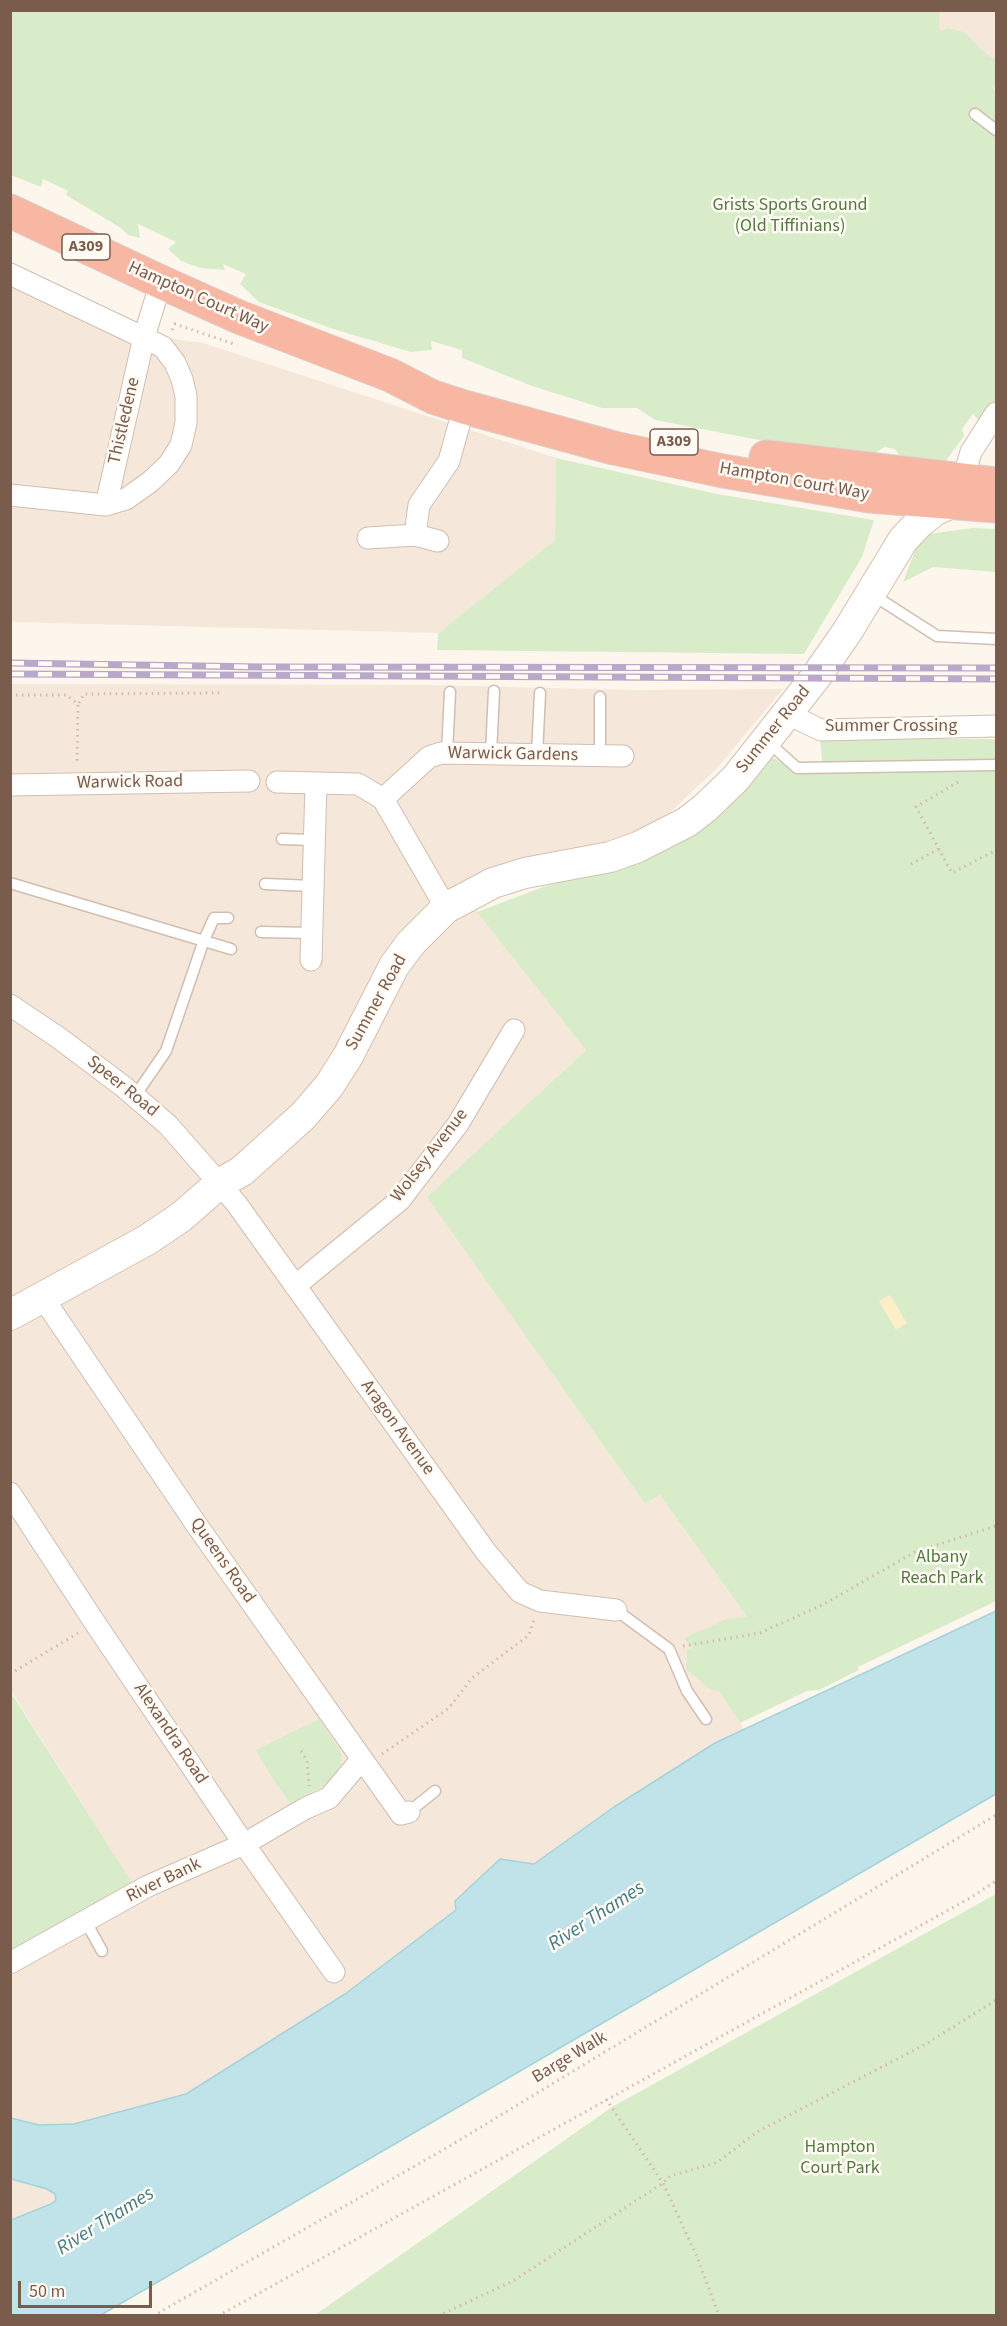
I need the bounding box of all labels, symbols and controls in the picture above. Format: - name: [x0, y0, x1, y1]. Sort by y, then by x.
- park label: Grists Sports Ground (Old Tiffinians): [712, 195, 868, 238]
- road number: A309: [62, 234, 110, 260]
- street label: Hampton Court Way: [124, 257, 272, 339]
- street label: Thistledene: [105, 376, 145, 466]
- road number: A309: [650, 429, 698, 455]
- street label: Hampton Court Way: [718, 458, 870, 506]
- street label: Summer Road: [732, 682, 816, 778]
- street label: Summer Crossing: [825, 716, 957, 738]
- street label: Warwick Gardens: [448, 743, 578, 767]
- street label: Warwick Road: [77, 771, 183, 795]
- street label: Summer Road: [342, 951, 412, 1055]
- street label: Speer Road: [82, 1052, 162, 1122]
- street label: Wolsey Avenue: [387, 1105, 473, 1207]
- street label: Aragon Avenue: [355, 1376, 439, 1480]
- street label: Queens Road: [185, 1514, 259, 1608]
- park label: Albany Reach Park: [900, 1547, 984, 1590]
- street label: Alexandra Road: [128, 1679, 212, 1789]
- street label: River Bank: [123, 1854, 205, 1908]
- water label: River Thames: [544, 1877, 650, 1957]
- street label: Barge Walk: [529, 2027, 611, 2089]
- park label: Hampton Court Park: [800, 2137, 880, 2180]
- water label: River Thames: [53, 2183, 159, 2261]
- scale bar: [21, 2269, 154, 2307]
- text: 50 m: [29, 2279, 65, 2304]

